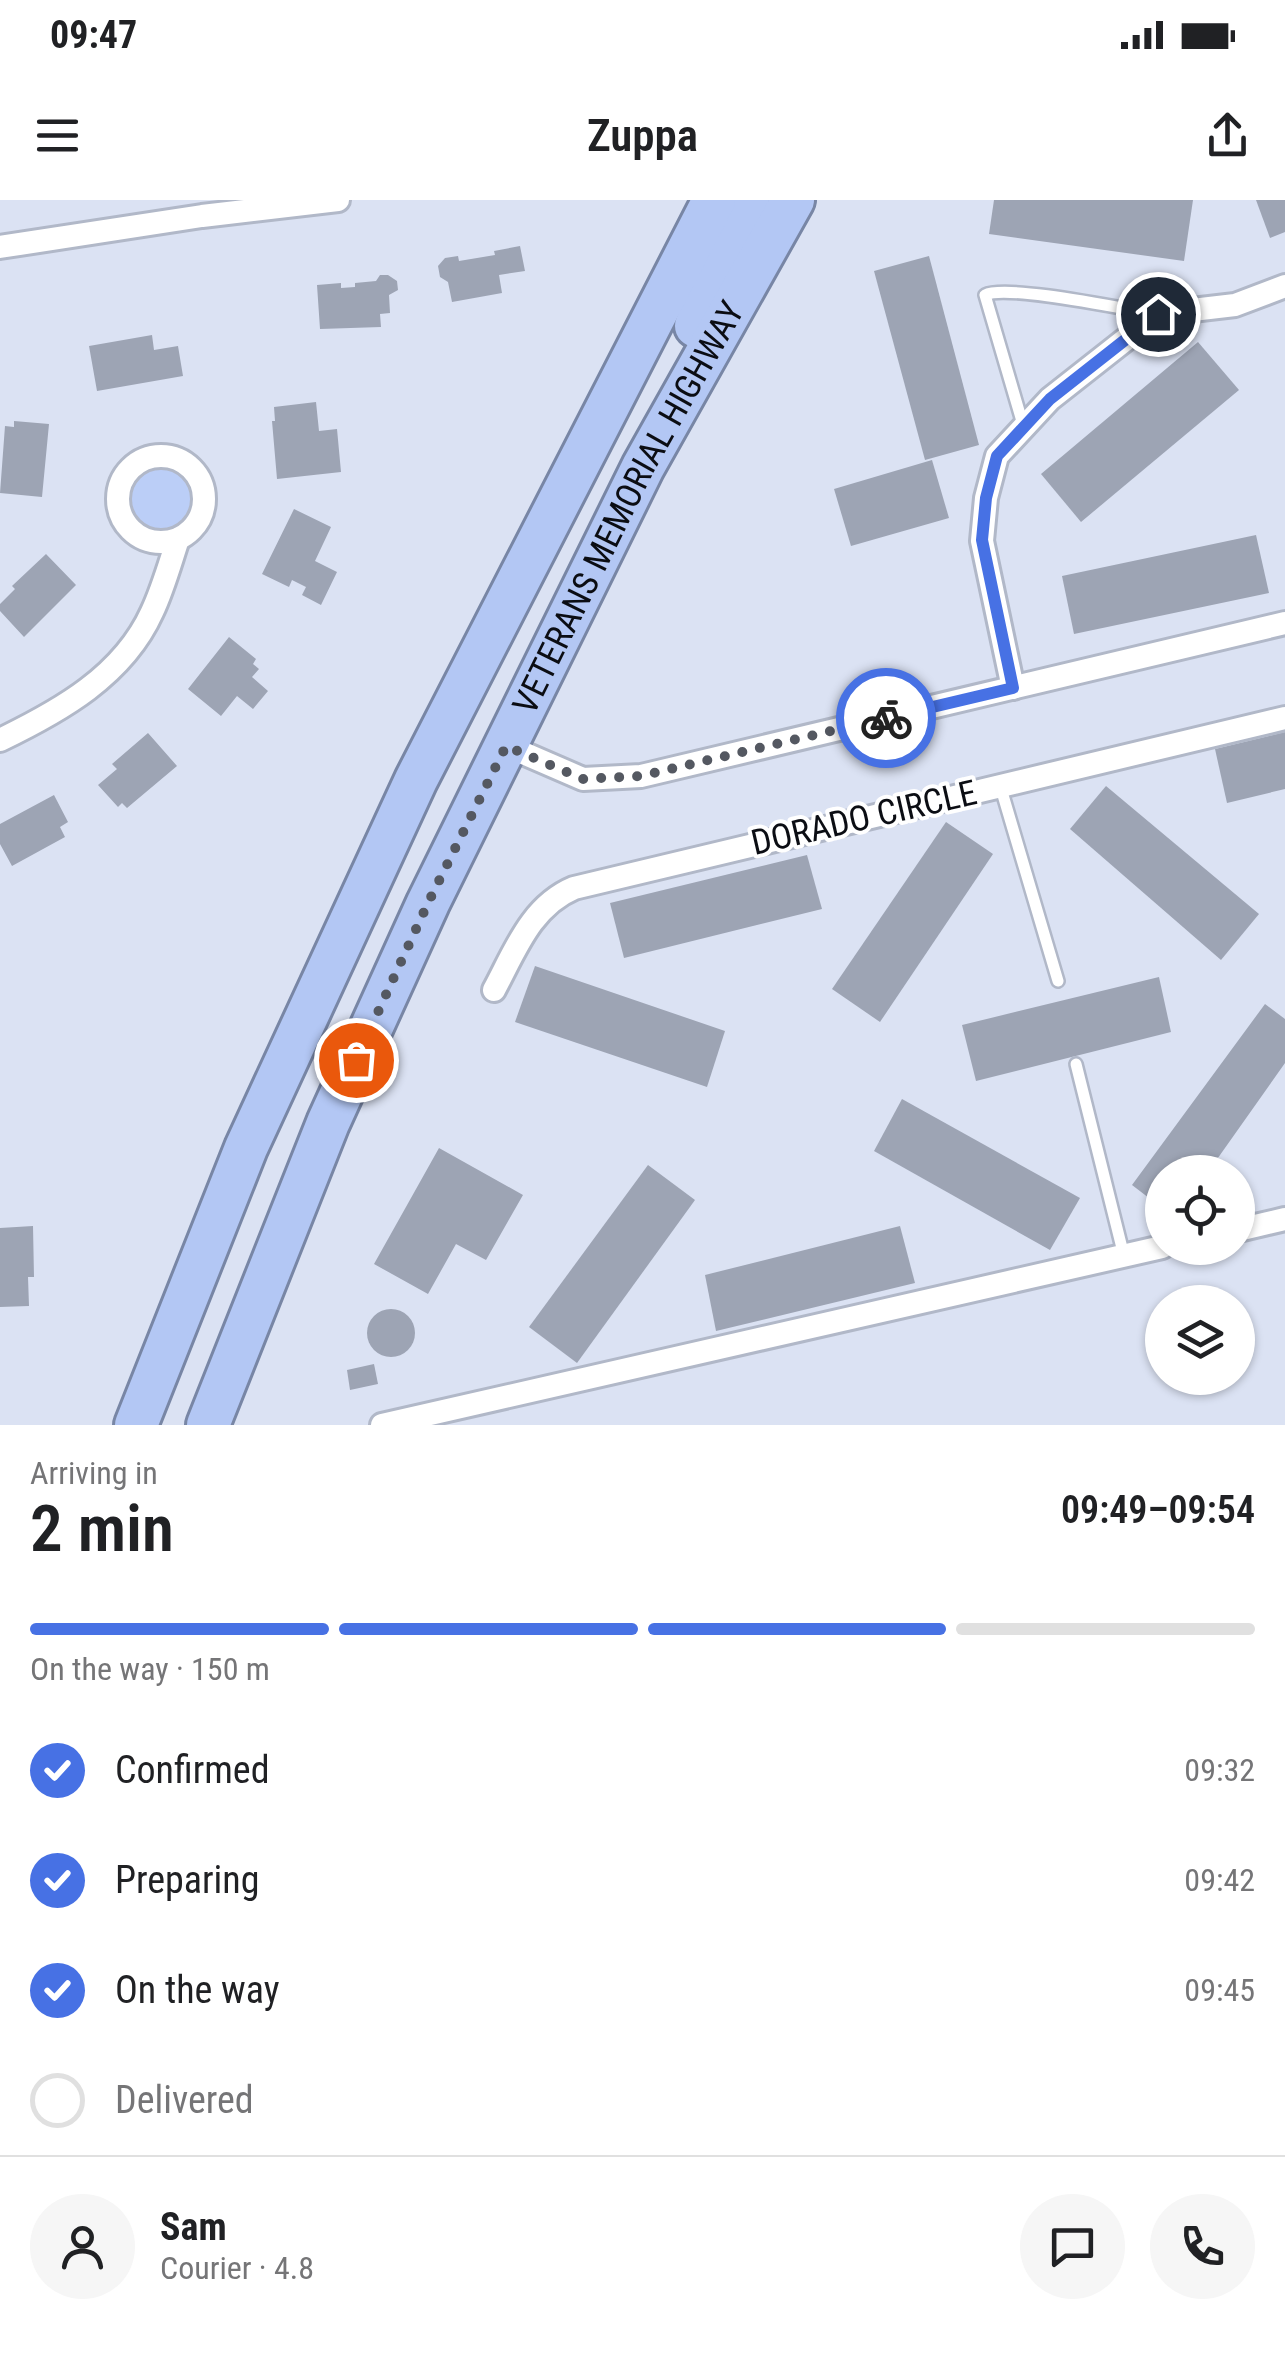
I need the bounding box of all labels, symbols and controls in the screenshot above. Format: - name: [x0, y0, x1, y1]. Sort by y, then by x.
- text: 09:47: [50, 13, 137, 57]
- icon: menu: [30, 108, 85, 163]
- icon: share: [1200, 108, 1255, 163]
- text: Zuppa: [587, 109, 698, 162]
- pin: [1116, 272, 1201, 357]
- icon: home: [1131, 287, 1186, 342]
- street label: VETERANS MEMORIAL HIGHWAY: [504, 294, 752, 720]
- courier: [836, 668, 936, 768]
- icon: bike: [859, 691, 914, 746]
- street label: DORADO CIRCLE: [747, 772, 981, 864]
- pin: [314, 1018, 399, 1103]
- icon: bag: [329, 1033, 384, 1088]
- map controls: [1145, 1155, 1255, 1395]
- button: locate: [1145, 1155, 1255, 1265]
- button: layers: [1145, 1285, 1255, 1395]
- text: Arriving in: [30, 1454, 158, 1492]
- text: 09:49–09:54: [1061, 1488, 1255, 1532]
- text: 2 min: [30, 1491, 174, 1567]
- text: On the way · 150 m: [30, 1650, 270, 1688]
- icon: check: [30, 1743, 85, 1798]
- text: Confirmed: [115, 1748, 270, 1792]
- text: 09:32: [1184, 1751, 1255, 1789]
- icon: check: [30, 1853, 85, 1908]
- text: Preparing: [115, 1858, 260, 1902]
- text: 09:42: [1184, 1861, 1255, 1899]
- icon: check: [30, 1963, 85, 2018]
- text: On the way: [115, 1968, 280, 2012]
- text: 09:45: [1184, 1971, 1255, 2009]
- text: Delivered: [115, 2078, 254, 2122]
- button: person: [30, 2194, 135, 2299]
- button: chat: [1020, 2194, 1125, 2299]
- button: phone: [1150, 2194, 1255, 2299]
- text: Sam: [160, 2205, 227, 2249]
- text: Courier · 4.8: [160, 2249, 314, 2287]

